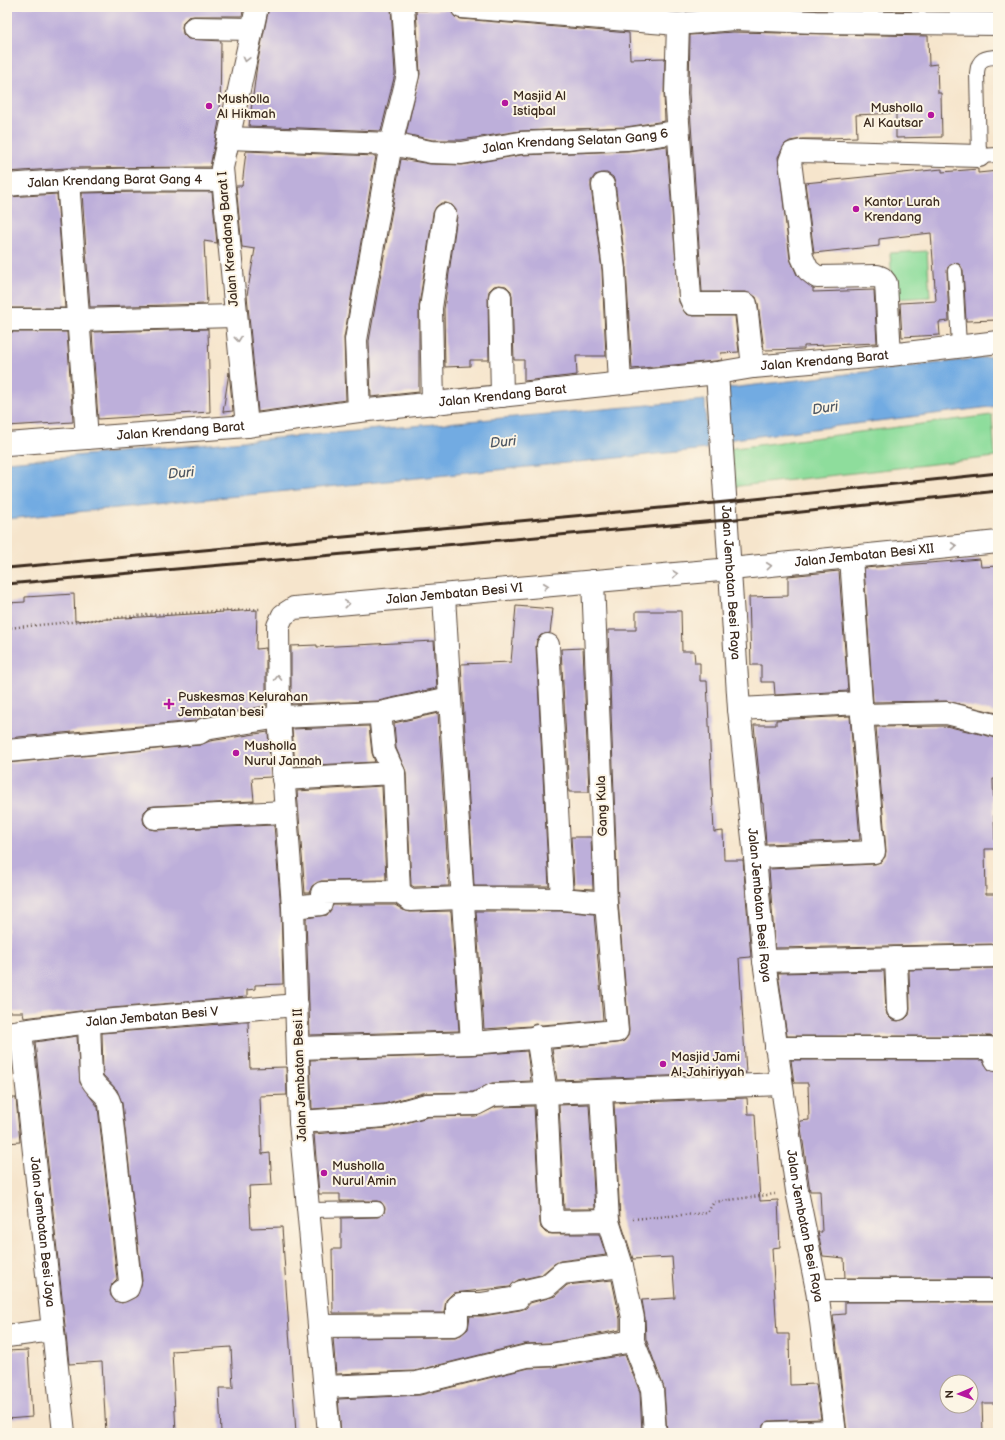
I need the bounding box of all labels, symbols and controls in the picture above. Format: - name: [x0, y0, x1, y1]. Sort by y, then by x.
- one-way arrow: [242, 55, 250, 62]
- place label: Masjid Al Istiqbal: [513, 88, 566, 119]
- place label: Musholla Al Hikmah: [217, 91, 276, 122]
- marker: Masjid Al Istiqbal: [500, 98, 510, 108]
- place label: Musholla Al Kautsar: [863, 100, 923, 131]
- marker: Musholla Al Hikmah: [204, 101, 214, 111]
- marker: Musholla Al Kautsar: [926, 110, 936, 120]
- street label: Jalan Krendang Selatan Gang 6: [481, 125, 669, 157]
- street label: Jalan Krendang Barat I: [214, 171, 242, 307]
- street label: Jalan Krendang Barat Gang 4: [27, 172, 202, 191]
- place label: Kantor Lurah Krendang: [864, 194, 940, 225]
- marker: Kantor Lurah Krendang: [851, 204, 861, 214]
- one-way arrow: [233, 336, 242, 342]
- street label: Jalan Krendang Barat: [760, 347, 889, 374]
- street label: Jalan Krendang Barat: [438, 381, 567, 410]
- water label: Duri: [811, 398, 840, 418]
- street label: Jalan Krendang Barat: [116, 418, 245, 444]
- water label: Duri: [489, 432, 518, 452]
- water label: Duri: [167, 463, 196, 483]
- street label: Jalan Jembatan Besi Raya: [718, 505, 744, 660]
- street label: Jalan Jembatan Besi XII: [794, 541, 935, 571]
- one-way arrow: [951, 542, 957, 551]
- one-way arrow: [766, 561, 772, 570]
- one-way arrow: [672, 570, 678, 579]
- street label: Jalan Jembatan Besi VI: [385, 580, 523, 608]
- one-way arrow: [543, 581, 549, 590]
- one-way arrow: [344, 599, 350, 608]
- one-way arrow: [274, 675, 283, 681]
- place label: Puskesmas Kelurahan Jembatan besi: [178, 689, 308, 720]
- marker: Puskesmas Kelurahan Jembatan besi: [163, 698, 175, 710]
- place label: Musholla Nurul Jannah: [244, 738, 322, 769]
- marker: Musholla Nurul Jannah: [231, 748, 241, 758]
- street label: Gang Kula: [593, 775, 611, 837]
- street label: Jalan Jembatan Besi Raya: [744, 827, 775, 983]
- street label: Jalan Jembatan Besi V: [85, 1003, 219, 1030]
- street label: Jalan Jembatan Besi II: [290, 1008, 310, 1142]
- place label: Masjid Jami Al-Jahiriyyah: [671, 1049, 744, 1080]
- marker: Masjid Jami Al-Jahiriyyah: [658, 1059, 668, 1069]
- street label: Jalan Jembatan Besi Raya: [783, 1148, 826, 1303]
- street label: Jalan Jembatan Besi Jaya: [26, 1156, 59, 1308]
- place label: Musholla Nurul Amin: [332, 1158, 396, 1189]
- marker: Musholla Nurul Amin: [319, 1168, 329, 1178]
- north arrow: [939, 1374, 979, 1414]
- text: N: [943, 1390, 956, 1399]

